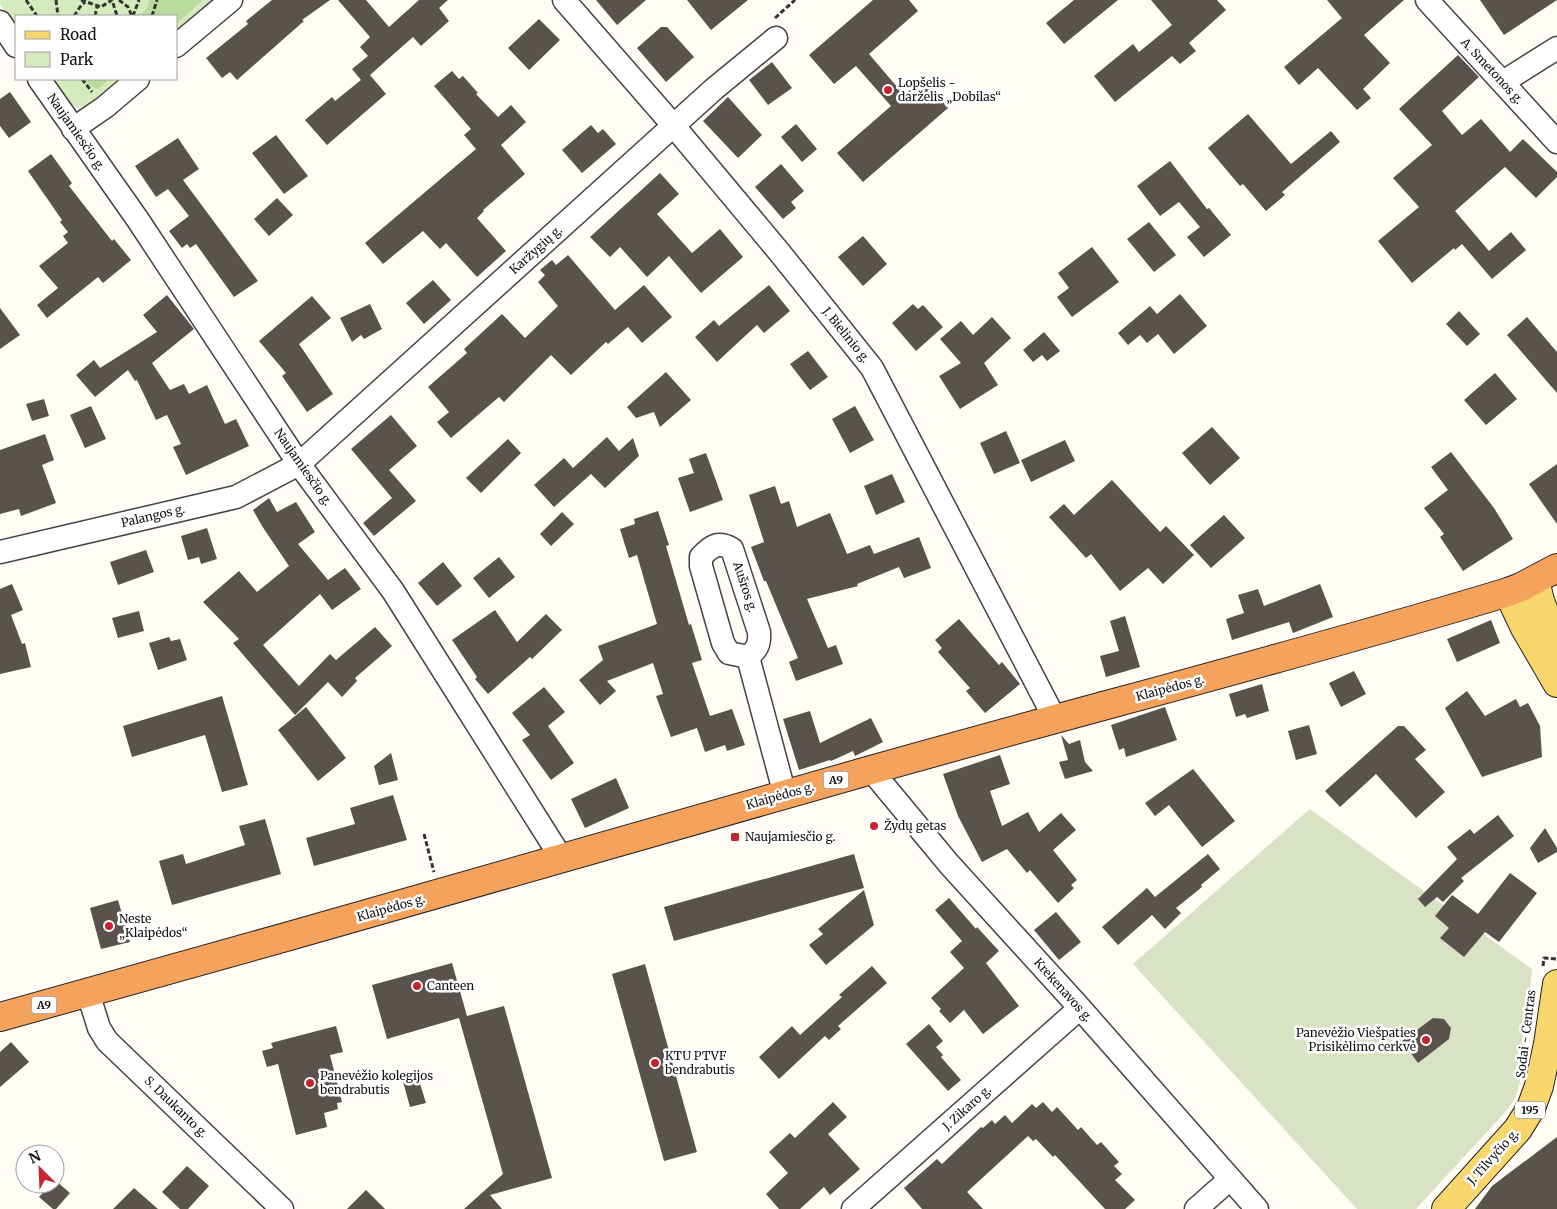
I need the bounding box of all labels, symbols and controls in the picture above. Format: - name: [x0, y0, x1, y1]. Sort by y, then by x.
- legend: [15, 15, 178, 80]
- text: Road: [60, 25, 96, 44]
- street label: A. Smetonos g.: [1457, 34, 1527, 107]
- text: Park: [60, 50, 94, 69]
- place label: Lopšelis - darželis „Dobilas“: [898, 75, 1001, 105]
- marker: Lopšelis - darželis „Dobilas“: [882, 84, 894, 96]
- street label: Naujamiesčio g.: [44, 90, 109, 173]
- street label: Karžygių g.: [506, 222, 565, 277]
- street label: J. Bielinio g.: [819, 303, 873, 365]
- street label: Naujamiesčio g.: [271, 425, 336, 508]
- street label: Palangos g.: [120, 501, 186, 530]
- street label: Aušros g.: [730, 559, 761, 614]
- street label: Klaipėdos g.: [1134, 671, 1206, 704]
- road number: A9: [824, 772, 848, 788]
- street label: Klaipėdos g.: [744, 779, 816, 812]
- place label: Žydų getas: [884, 817, 946, 833]
- marker: Žydų getas: [868, 820, 880, 832]
- place label: Naujamiesčio g.: [745, 829, 836, 844]
- marker: Naujamiesčio g.: [729, 831, 741, 843]
- street label: Klaipėdos g.: [355, 891, 427, 924]
- place label: Neste „Klaipėdos“: [119, 911, 188, 941]
- marker: Neste „Klaipėdos“: [103, 920, 115, 932]
- street label: Krekenavos g.: [1031, 955, 1096, 1024]
- place label: Canteen: [427, 978, 474, 993]
- marker: Canteen: [411, 980, 423, 992]
- street label: Sodai - Centras: [1513, 989, 1538, 1079]
- road number: A9: [32, 996, 56, 1014]
- place label: Panevėžio Viešpaties Prisikėlimo cerkvė: [1296, 1025, 1416, 1054]
- marker: Panevėžio Viešpaties Prisikėlimo cerkvė: [1420, 1034, 1432, 1046]
- place label: KTU PTVF bendrabutis: [664, 1048, 735, 1077]
- marker: KTU PTVF bendrabutis: [649, 1057, 661, 1069]
- place label: Panevėžio kolegijos bendrabutis: [319, 1068, 433, 1097]
- street label: S. Daukanto g.: [142, 1073, 211, 1140]
- marker: Panevėžio kolegijos bendrabutis: [304, 1077, 316, 1089]
- street label: J. Zikaro g.: [939, 1082, 994, 1134]
- road number: 195: [1515, 1102, 1545, 1118]
- street label: J. Tilvyčio g.: [1463, 1126, 1521, 1188]
- north arrow: [15, 1144, 65, 1194]
- text: N: [26, 1147, 43, 1168]

